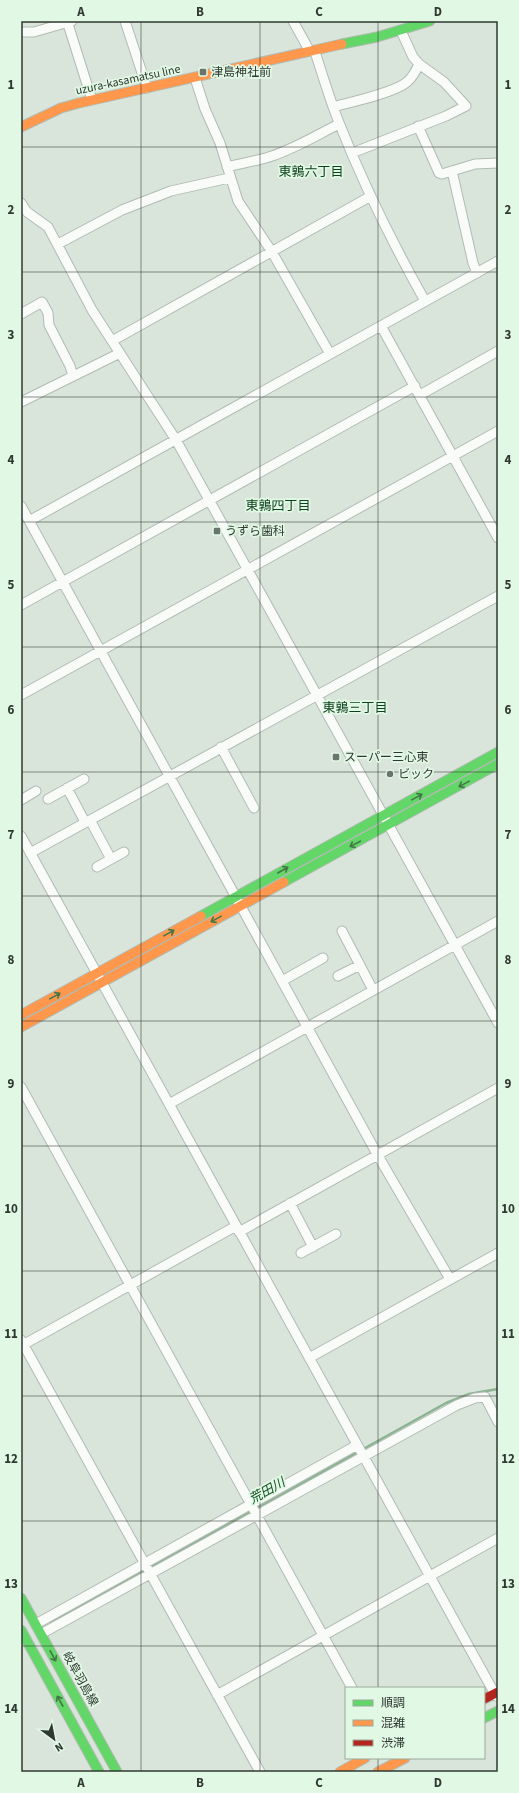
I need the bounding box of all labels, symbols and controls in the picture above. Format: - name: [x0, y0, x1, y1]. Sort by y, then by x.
- text: A: [76, 3, 85, 21]
- text: B: [196, 3, 204, 21]
- text: C: [315, 3, 323, 21]
- text: D: [434, 3, 442, 21]
- street label: uzura-kasamatsu line: [74, 61, 182, 99]
- place label: 津島神社前: [211, 64, 271, 81]
- marker: 津島神社前: [198, 67, 208, 77]
- text: 1: [8, 76, 15, 94]
- text: 1: [505, 76, 512, 94]
- district label: 東鶉六丁目: [278, 163, 344, 181]
- text: 2: [8, 201, 15, 219]
- text: 2: [505, 201, 512, 219]
- text: 3: [8, 326, 15, 344]
- text: 3: [505, 326, 512, 344]
- text: 4: [8, 451, 15, 469]
- text: 4: [505, 451, 512, 469]
- district label: 東鶉四丁目: [245, 497, 311, 515]
- place label: うずら歯科: [225, 523, 285, 540]
- marker: うずら歯科: [212, 526, 222, 536]
- text: 5: [8, 576, 15, 594]
- text: 5: [505, 576, 512, 594]
- district label: 東鶉三丁目: [322, 699, 388, 717]
- text: 6: [8, 701, 15, 719]
- text: 6: [505, 701, 512, 719]
- place label: スーパー三心東: [344, 749, 428, 766]
- marker: スーパー三心東: [331, 752, 341, 762]
- place label: ビック: [398, 766, 434, 783]
- marker: ビック: [385, 769, 395, 779]
- one-way arrow: [458, 780, 470, 788]
- one-way arrow: [411, 792, 423, 800]
- text: 7: [8, 826, 15, 844]
- text: 7: [505, 826, 512, 844]
- one-way arrow: [349, 840, 361, 848]
- one-way arrow: [276, 866, 288, 874]
- one-way arrow: [210, 916, 222, 924]
- one-way arrow: [163, 929, 175, 937]
- text: 8: [8, 951, 15, 969]
- text: 8: [505, 951, 512, 969]
- one-way arrow: [49, 992, 61, 1000]
- text: 9: [8, 1075, 15, 1093]
- text: 9: [505, 1075, 512, 1093]
- text: 10: [4, 1200, 18, 1218]
- text: 10: [501, 1200, 515, 1218]
- text: 11: [4, 1325, 18, 1343]
- text: 11: [501, 1325, 515, 1343]
- text: 12: [4, 1450, 18, 1468]
- text: 12: [501, 1450, 515, 1468]
- water label: 荒田川: [246, 1473, 290, 1508]
- text: 13: [4, 1575, 18, 1593]
- text: 13: [501, 1575, 515, 1593]
- street label: 岐阜羽島線: [58, 1649, 102, 1709]
- one-way arrow: [50, 1650, 58, 1662]
- legend: [345, 1687, 485, 1759]
- one-way arrow: [56, 1695, 64, 1707]
- text: 順調: [381, 1695, 405, 1712]
- text: 14: [4, 1700, 18, 1718]
- text: 14: [501, 1700, 515, 1718]
- text: 混雑: [381, 1715, 405, 1732]
- north arrow: [34, 1719, 74, 1759]
- text: 渋滞: [381, 1735, 405, 1752]
- text: N: [52, 1739, 66, 1755]
- text: A: [76, 1774, 85, 1792]
- text: B: [196, 1774, 204, 1792]
- text: C: [315, 1774, 323, 1792]
- text: D: [434, 1774, 442, 1792]

